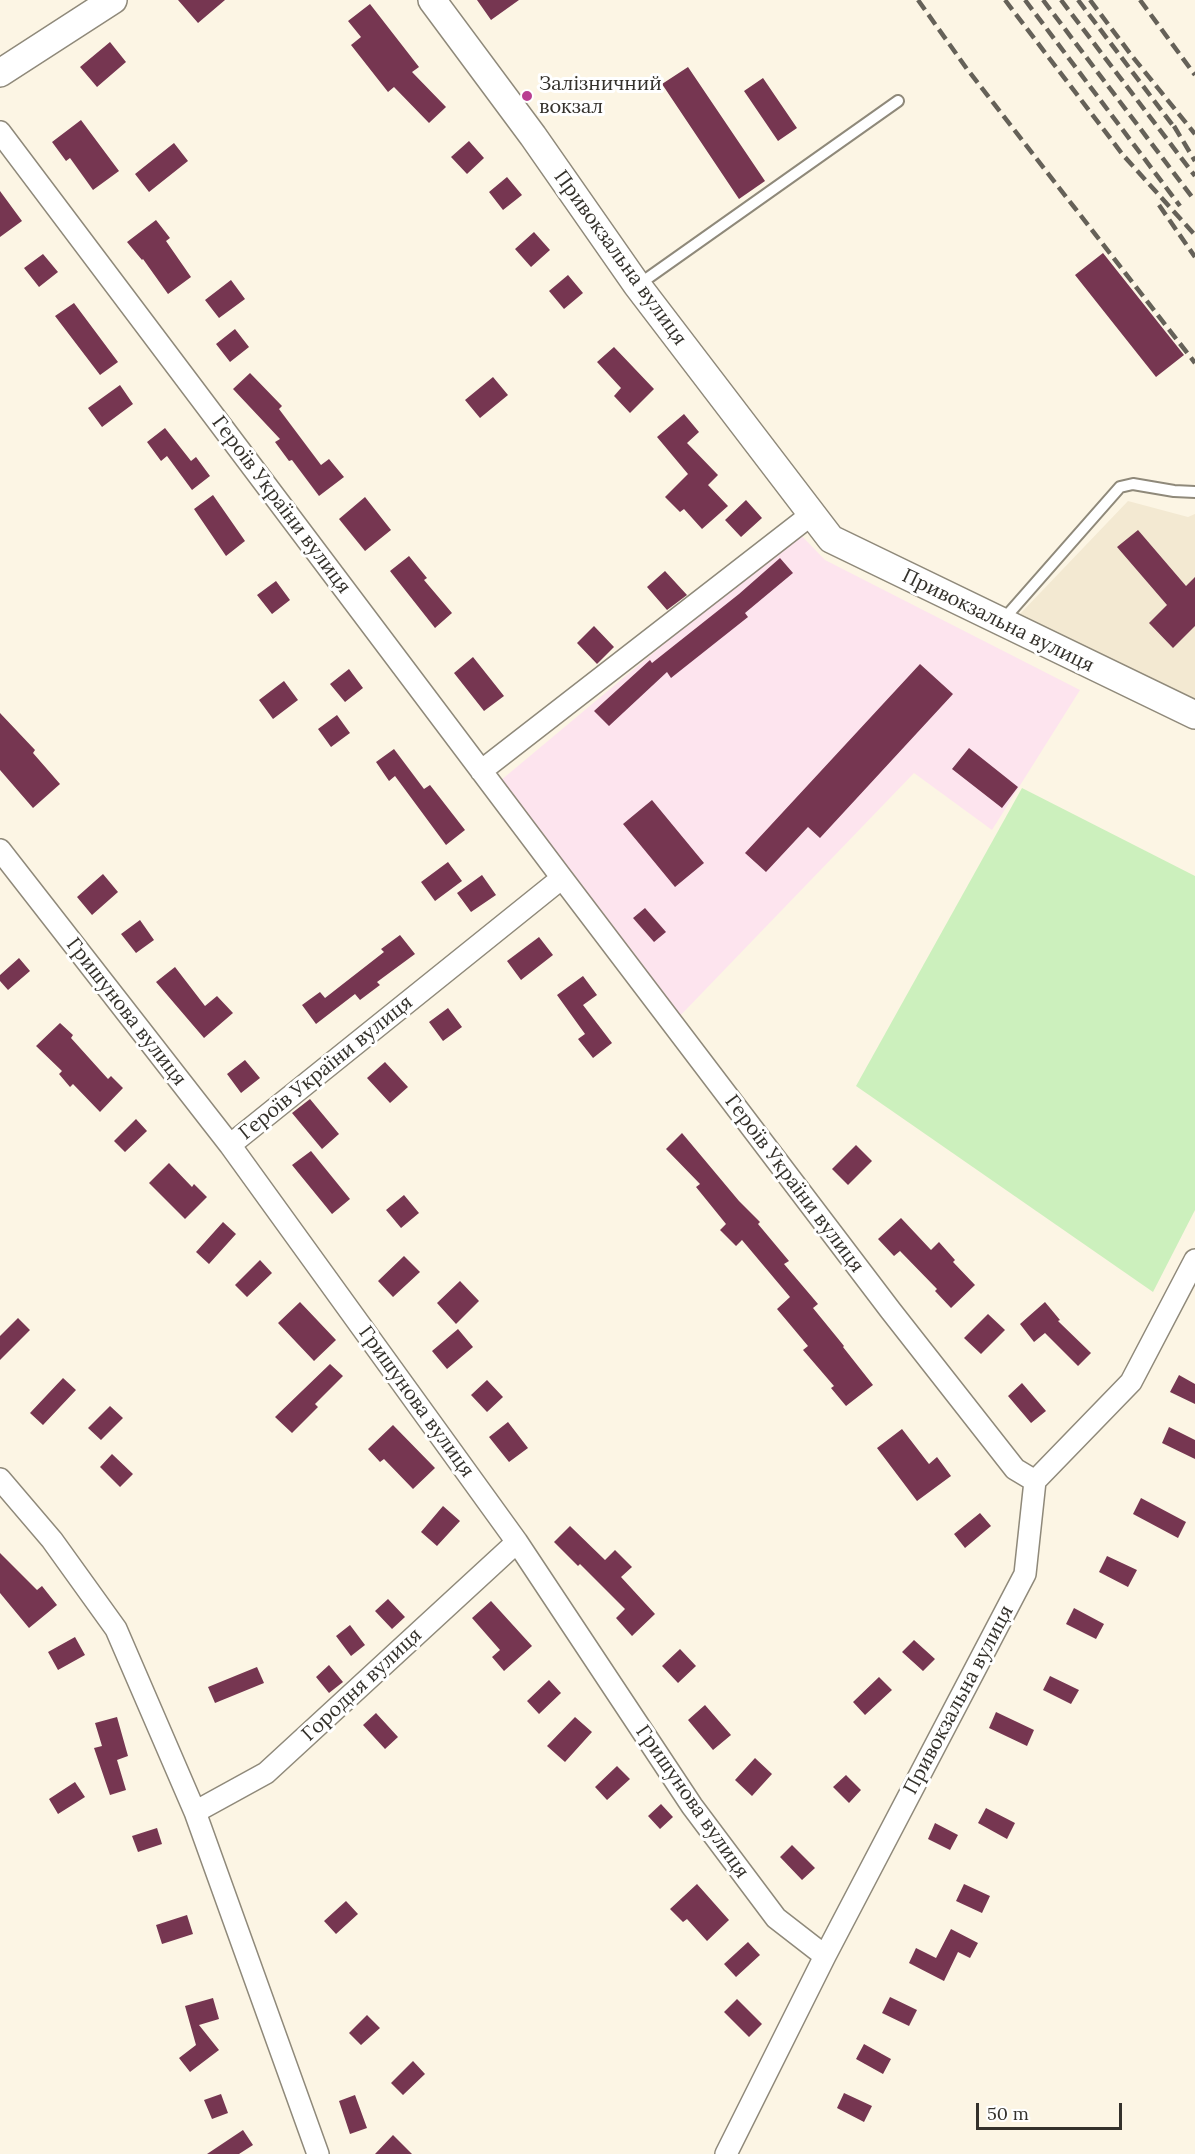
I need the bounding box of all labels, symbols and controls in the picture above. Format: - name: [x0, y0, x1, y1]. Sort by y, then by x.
- place label: Залізничний вокзал: [539, 72, 662, 119]
- marker: Залізничний вокзал: [520, 89, 534, 103]
- street label: Привокзальна вулиця: [548, 166, 692, 350]
- street label: Героїв України вулиця: [206, 411, 356, 599]
- street label: Привокзальна вулиця: [898, 564, 1098, 678]
- street label: Гришунова вулиця: [61, 933, 191, 1091]
- street label: Героїв України вулиця: [234, 991, 418, 1145]
- street label: Героїв України вулиця: [719, 1090, 869, 1278]
- street label: Гришунова вулиця: [353, 1322, 479, 1482]
- street label: Привокзальна вулиця: [899, 1601, 1019, 1799]
- street label: Городня вулиця: [297, 1623, 427, 1747]
- street label: Гришунова вулиця: [630, 1721, 754, 1883]
- scale bar: [979, 2091, 1124, 2129]
- text: 50 m: [987, 2102, 1029, 2125]

